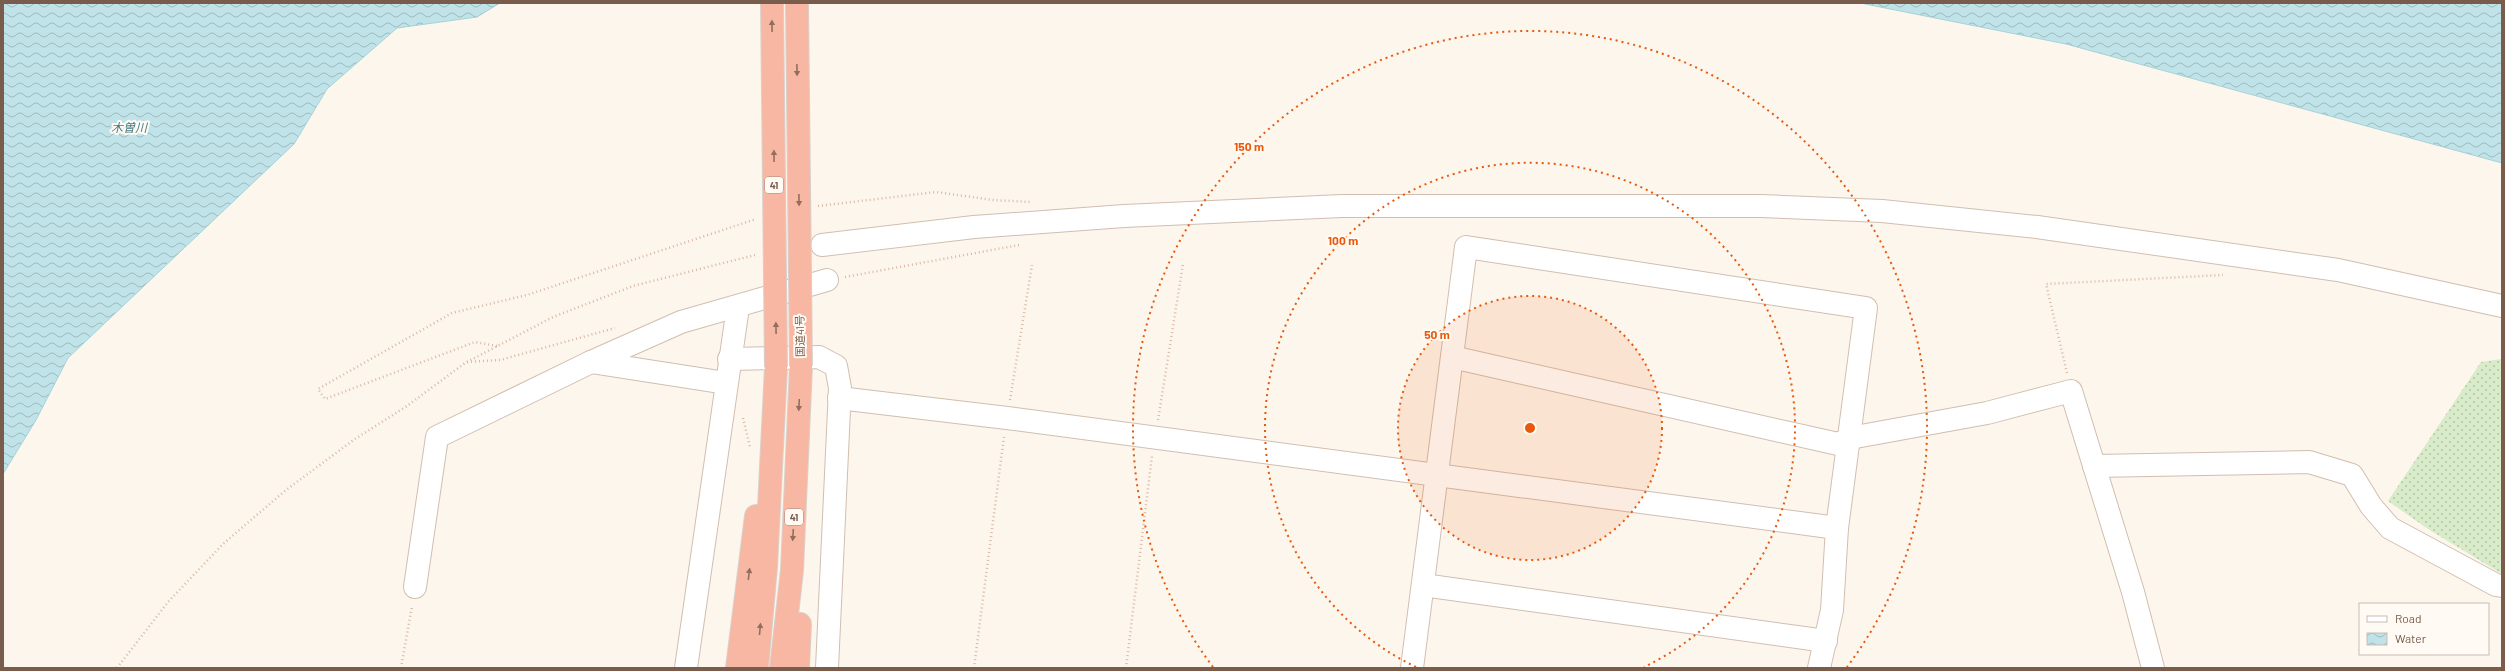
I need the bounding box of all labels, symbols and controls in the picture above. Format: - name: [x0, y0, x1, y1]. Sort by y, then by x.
- one-way arrow: [769, 19, 775, 32]
- one-way arrow: [794, 64, 801, 76]
- water label: 木曽川: [111, 120, 149, 134]
- text: 150 m: [1234, 139, 1264, 153]
- one-way arrow: [771, 149, 777, 162]
- road number: 41: [765, 177, 783, 193]
- one-way arrow: [796, 194, 802, 207]
- text: 100 m: [1328, 233, 1358, 247]
- street label: 国道41号: [793, 315, 806, 357]
- one-way arrow: [773, 321, 779, 334]
- text: 50 m: [1424, 327, 1450, 341]
- one-way arrow: [796, 399, 802, 412]
- centre of rings: [1523, 421, 1537, 435]
- road number: 41: [785, 509, 803, 525]
- one-way arrow: [790, 529, 797, 541]
- one-way arrow: [746, 568, 752, 580]
- legend: [2359, 603, 2489, 655]
- text: Road: [2395, 611, 2422, 625]
- one-way arrow: [757, 623, 764, 635]
- text: Water: [2395, 631, 2427, 645]

